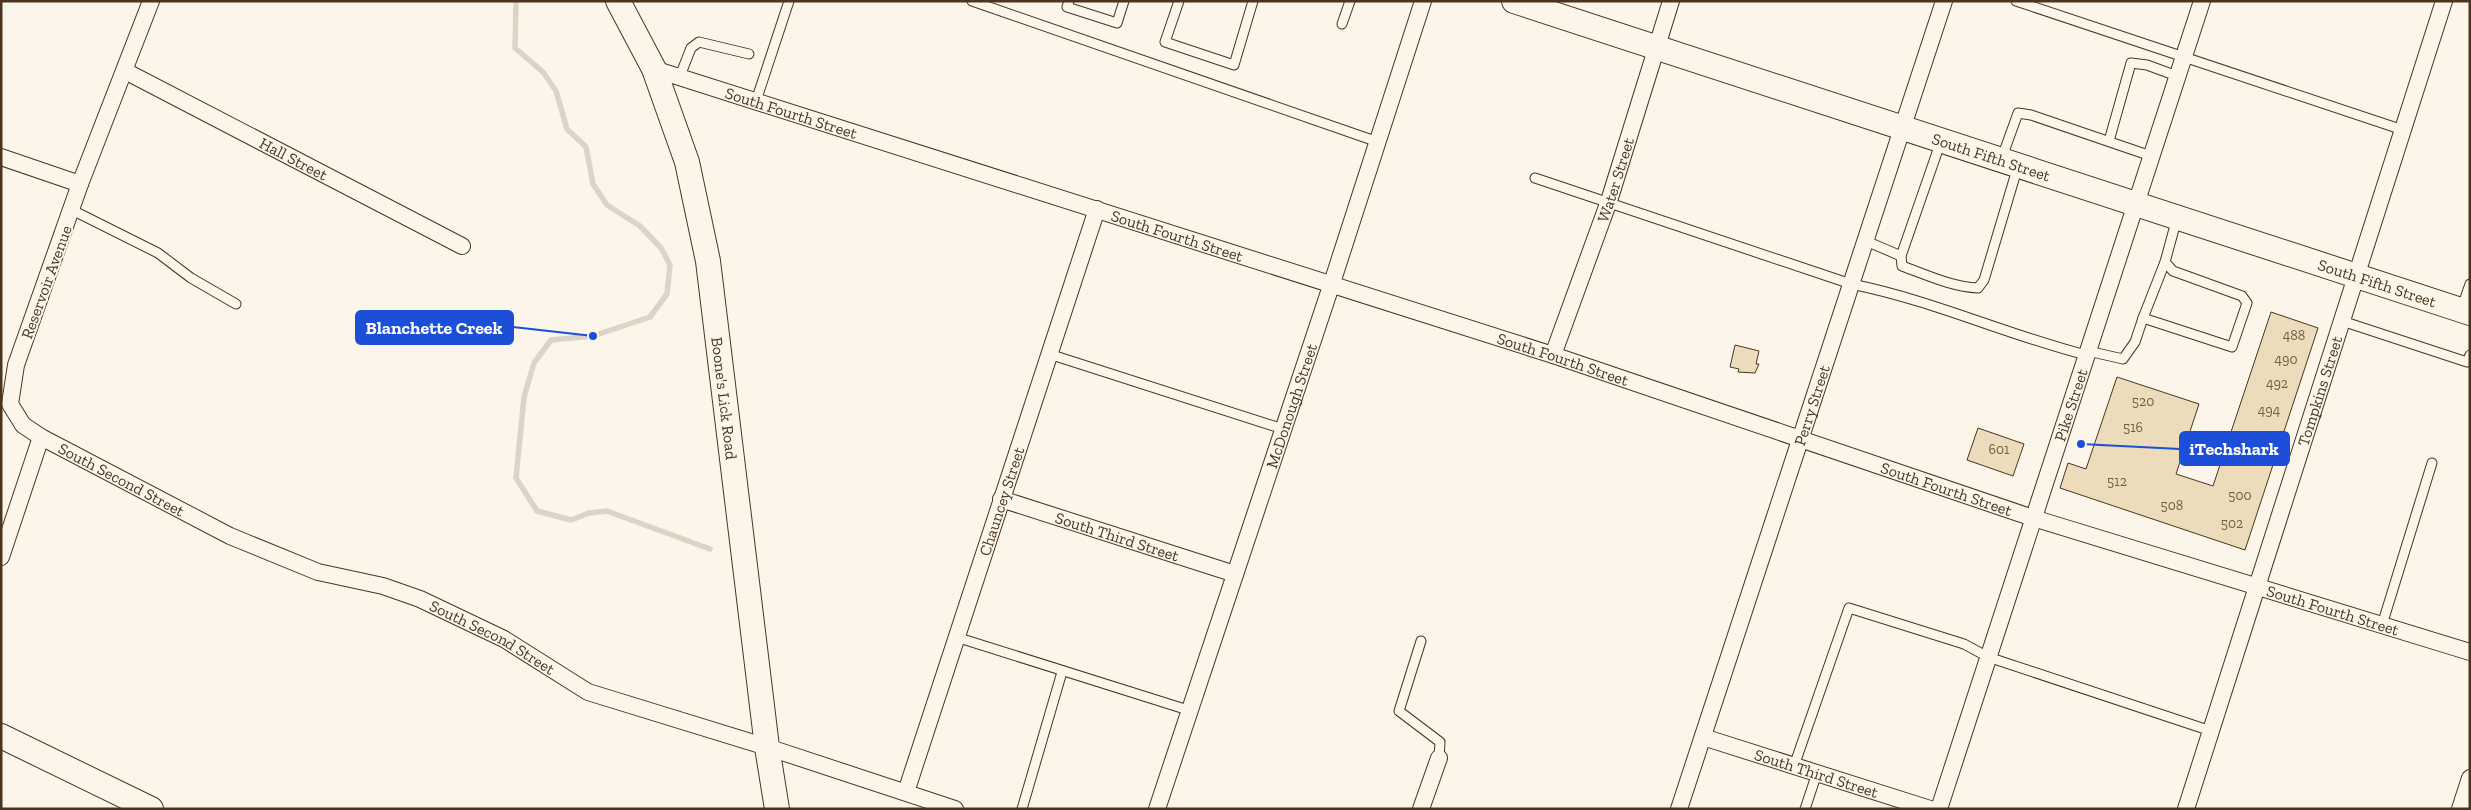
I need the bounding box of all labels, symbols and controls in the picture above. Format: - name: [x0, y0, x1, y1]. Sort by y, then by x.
- street label: South Fourth Street: [723, 83, 859, 143]
- street label: South Fifth Street: [1930, 129, 2053, 185]
- street label: Hall Street: [256, 134, 331, 185]
- street label: Water Street: [1593, 135, 1638, 225]
- street label: South Fourth Street: [1109, 206, 1245, 266]
- street label: Reservoir Avenue: [17, 223, 76, 341]
- street label: South Fifth Street: [2316, 255, 2439, 311]
- callout: Blanchette Creek: [356, 311, 513, 344]
- text: Blanchette Creek: [366, 317, 503, 339]
- house number: 488: [2283, 327, 2305, 344]
- street label: South Fourth Street: [1495, 329, 1631, 390]
- street label: Tompkins Street: [2294, 333, 2347, 448]
- street label: Boone's Lick Road: [707, 336, 741, 461]
- street label: McDonough Street: [1262, 341, 1321, 471]
- house number: 490: [2274, 351, 2298, 368]
- street label: Perry Street: [1790, 363, 1834, 448]
- street label: Pike Street: [2050, 366, 2092, 444]
- house number: 492: [2266, 375, 2288, 392]
- house number: 520: [2132, 393, 2154, 410]
- house number: 494: [2258, 402, 2281, 419]
- house number: 516: [2123, 419, 2143, 436]
- callout: iTechshark: [2180, 432, 2289, 465]
- text: iTechshark: [2189, 438, 2279, 460]
- street label: South Second Street: [55, 439, 188, 520]
- house number: 601: [1989, 441, 2010, 458]
- street label: Chauncey Street: [975, 444, 1028, 558]
- street label: South Fourth Street: [1878, 458, 2014, 520]
- house number: 512: [2107, 473, 2127, 490]
- house number: 500: [2228, 487, 2252, 504]
- house number: 508: [2161, 497, 2183, 514]
- street label: South Third Street: [1053, 508, 1181, 565]
- house number: 502: [2221, 515, 2243, 532]
- street label: South Fourth Street: [2264, 581, 2401, 640]
- street label: South Second Street: [427, 596, 558, 679]
- street label: South Third Street: [1752, 745, 1880, 802]

